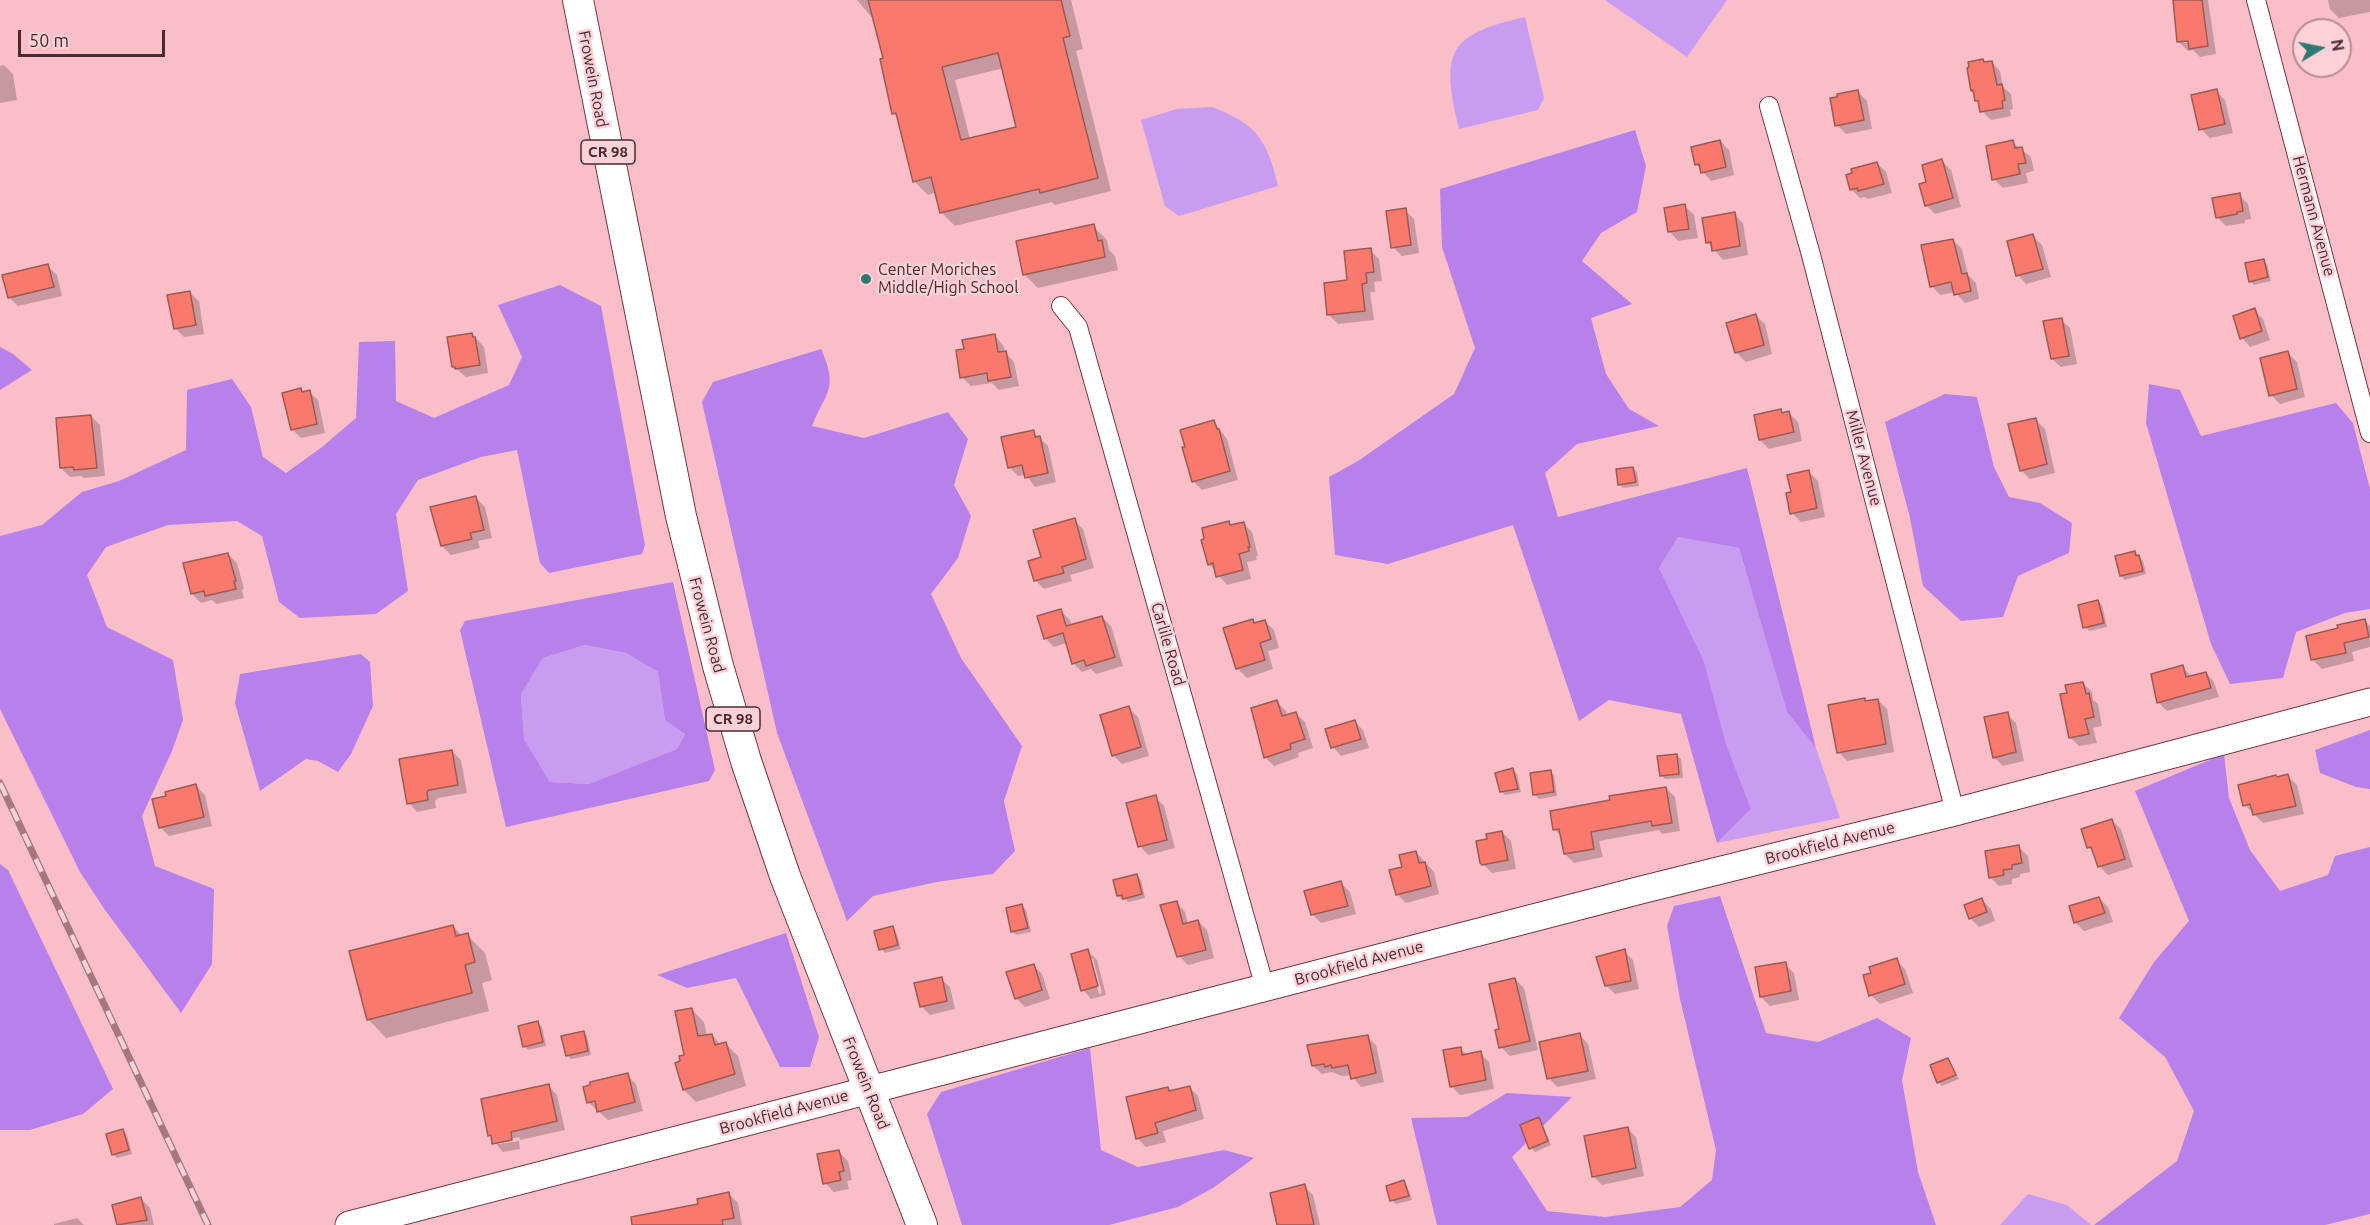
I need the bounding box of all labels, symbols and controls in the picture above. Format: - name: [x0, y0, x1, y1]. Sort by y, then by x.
- scale bar: [21, 18, 168, 56]
- north arrow: [2292, 18, 2352, 78]
- street label: Frowein Road: [574, 29, 612, 129]
- text: 50 m: [29, 30, 69, 50]
- text: N: [2328, 38, 2348, 53]
- road number: CR 98: [581, 140, 635, 164]
- street label: Hermann Avenue: [2289, 154, 2339, 278]
- place label: Center Moriches Middle/High School: [878, 260, 1018, 298]
- marker: Center Moriches Middle/High School: [859, 272, 873, 286]
- street label: Miller Avenue: [1842, 408, 1886, 508]
- street label: Frowein Road: [685, 575, 729, 675]
- street label: Carlile Road: [1147, 600, 1189, 688]
- road number: CR 98: [706, 707, 760, 731]
- street label: Brookfield Avenue: [1763, 818, 1897, 868]
- street label: Brookfield Avenue: [1292, 937, 1426, 989]
- street label: Frowein Road: [839, 1034, 893, 1132]
- street label: Brookfield Avenue: [717, 1086, 851, 1138]

